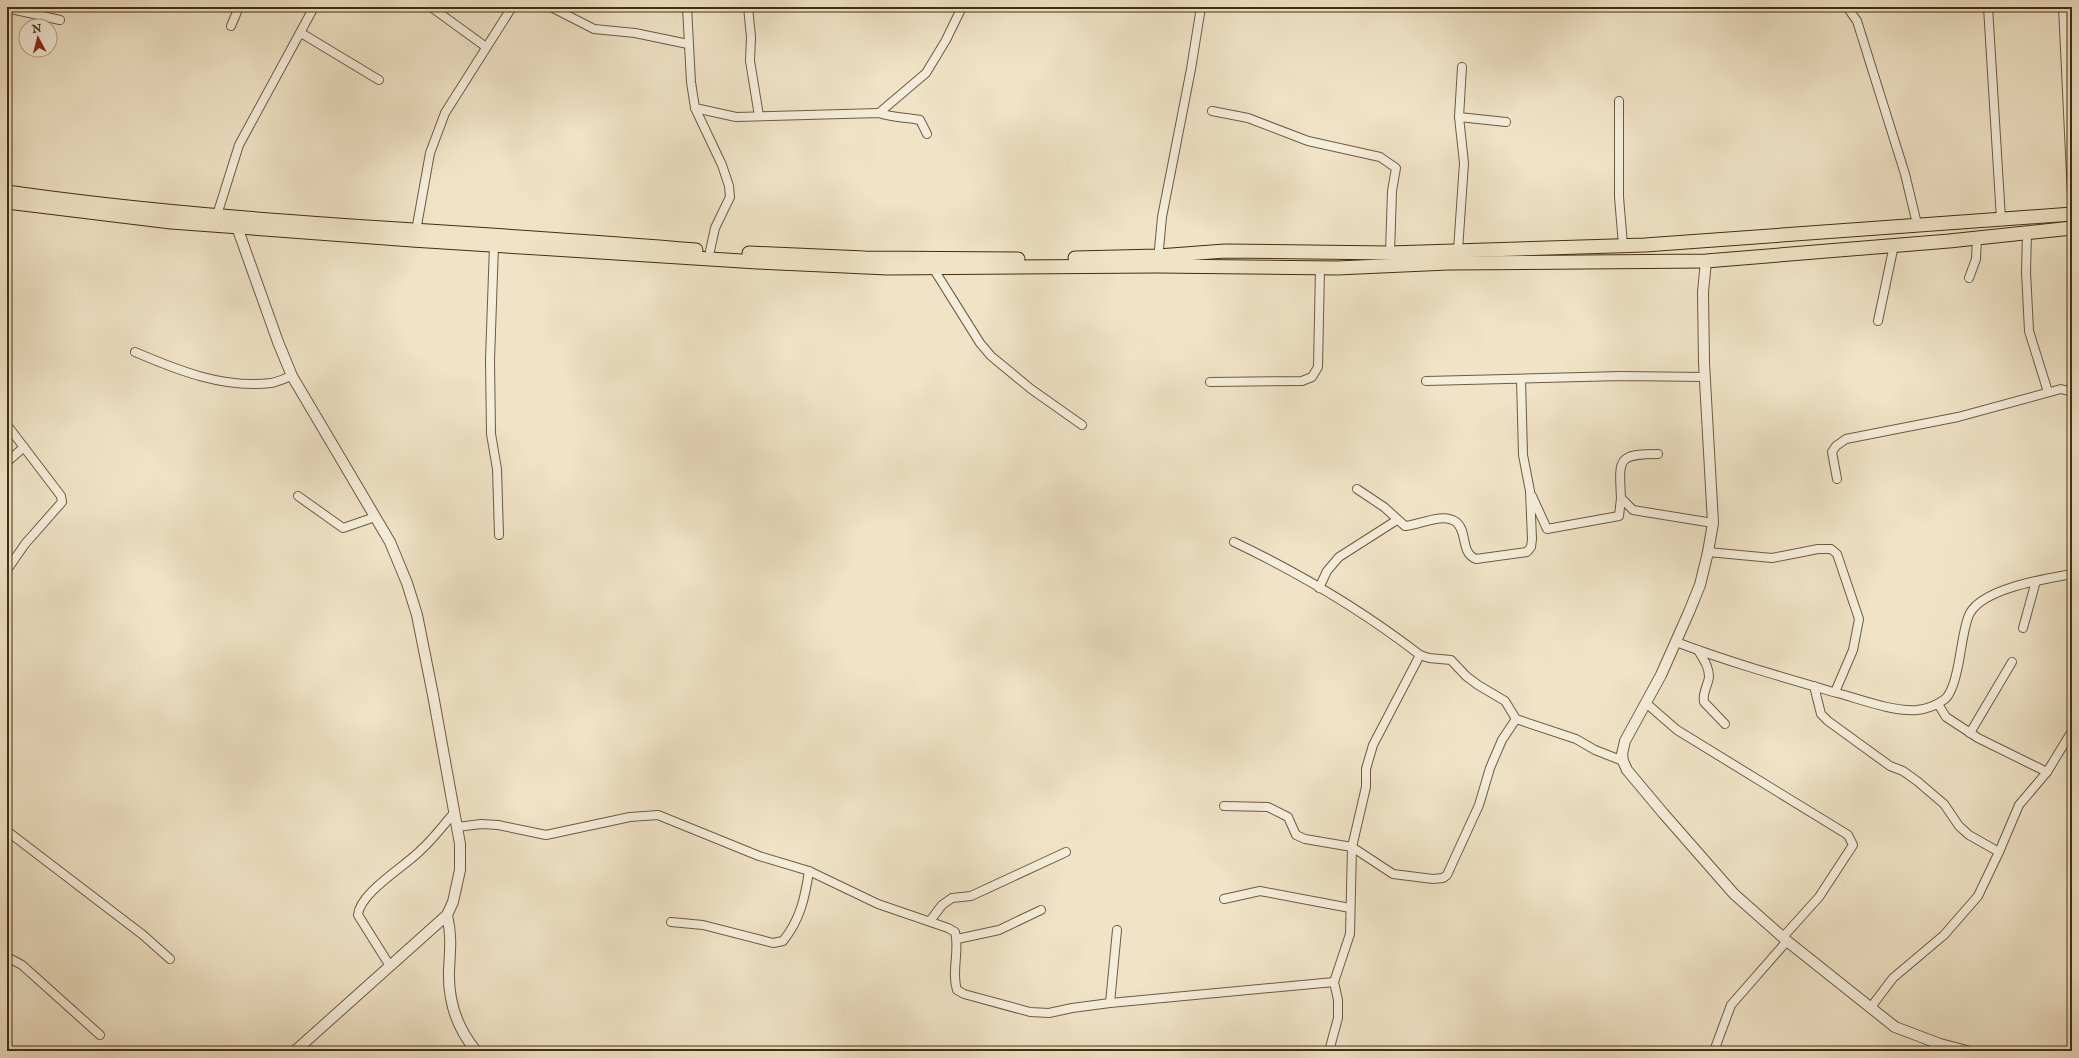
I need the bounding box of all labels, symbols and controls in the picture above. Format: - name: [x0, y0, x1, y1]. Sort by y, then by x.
- north arrow: [18, 18, 58, 58]
- text: N: [30, 21, 43, 37]

